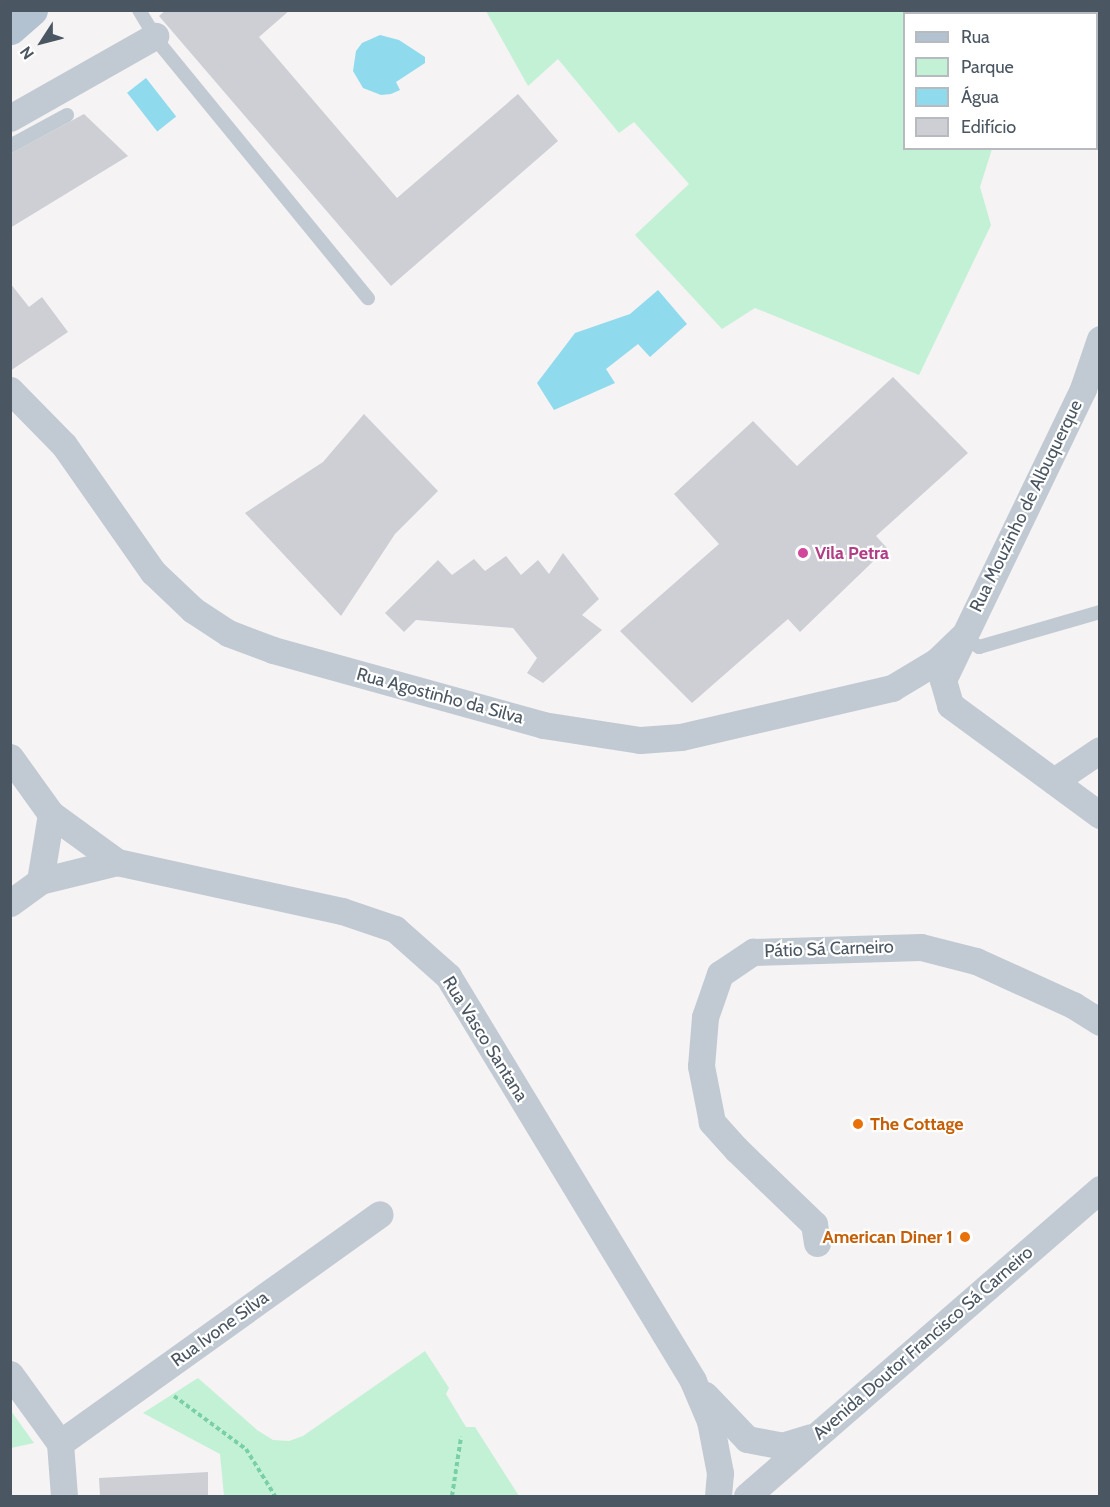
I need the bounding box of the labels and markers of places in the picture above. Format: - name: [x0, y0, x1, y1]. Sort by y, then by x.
- place label: Vila Petra: [815, 542, 889, 564]
- marker: Vila Petra: [796, 546, 810, 560]
- place label: The Cottage: [870, 1113, 964, 1135]
- marker: The Cottage: [851, 1117, 865, 1131]
- place label: American Diner 1: [822, 1226, 953, 1248]
- marker: American Diner 1: [958, 1230, 972, 1244]

